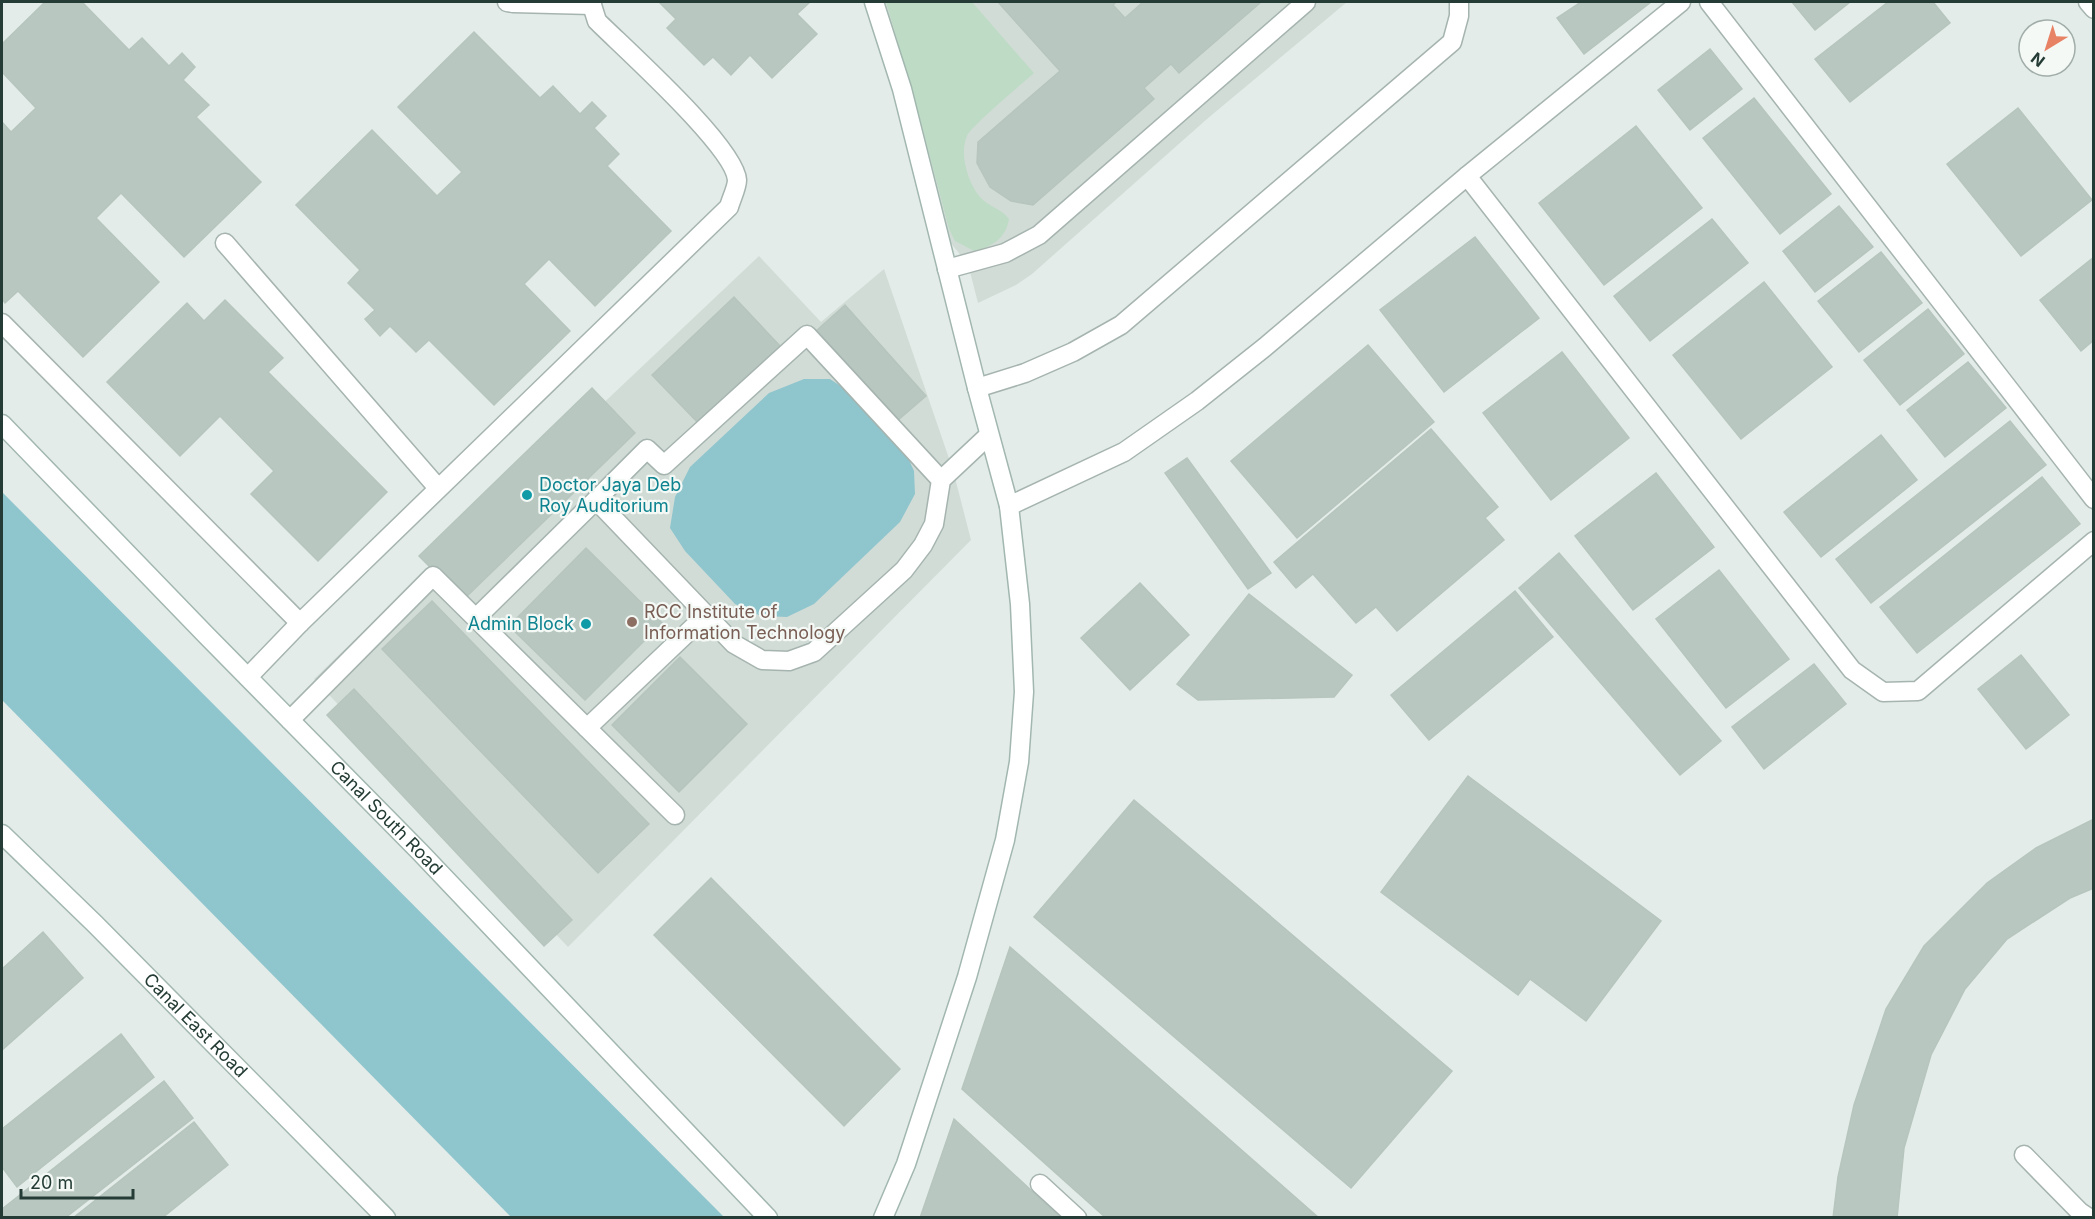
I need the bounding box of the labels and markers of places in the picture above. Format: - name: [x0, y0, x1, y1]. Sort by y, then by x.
- place label: Doctor Jaya Deb Roy Auditorium: [539, 474, 681, 516]
- marker: Doctor Jaya Deb Roy Auditorium: [520, 488, 534, 502]
- place label: RCC Institute of Information Technology: [644, 601, 845, 643]
- place label: Admin Block: [468, 613, 574, 634]
- marker: RCC Institute of Information Technology: [625, 615, 639, 629]
- marker: Admin Block: [579, 617, 593, 631]

